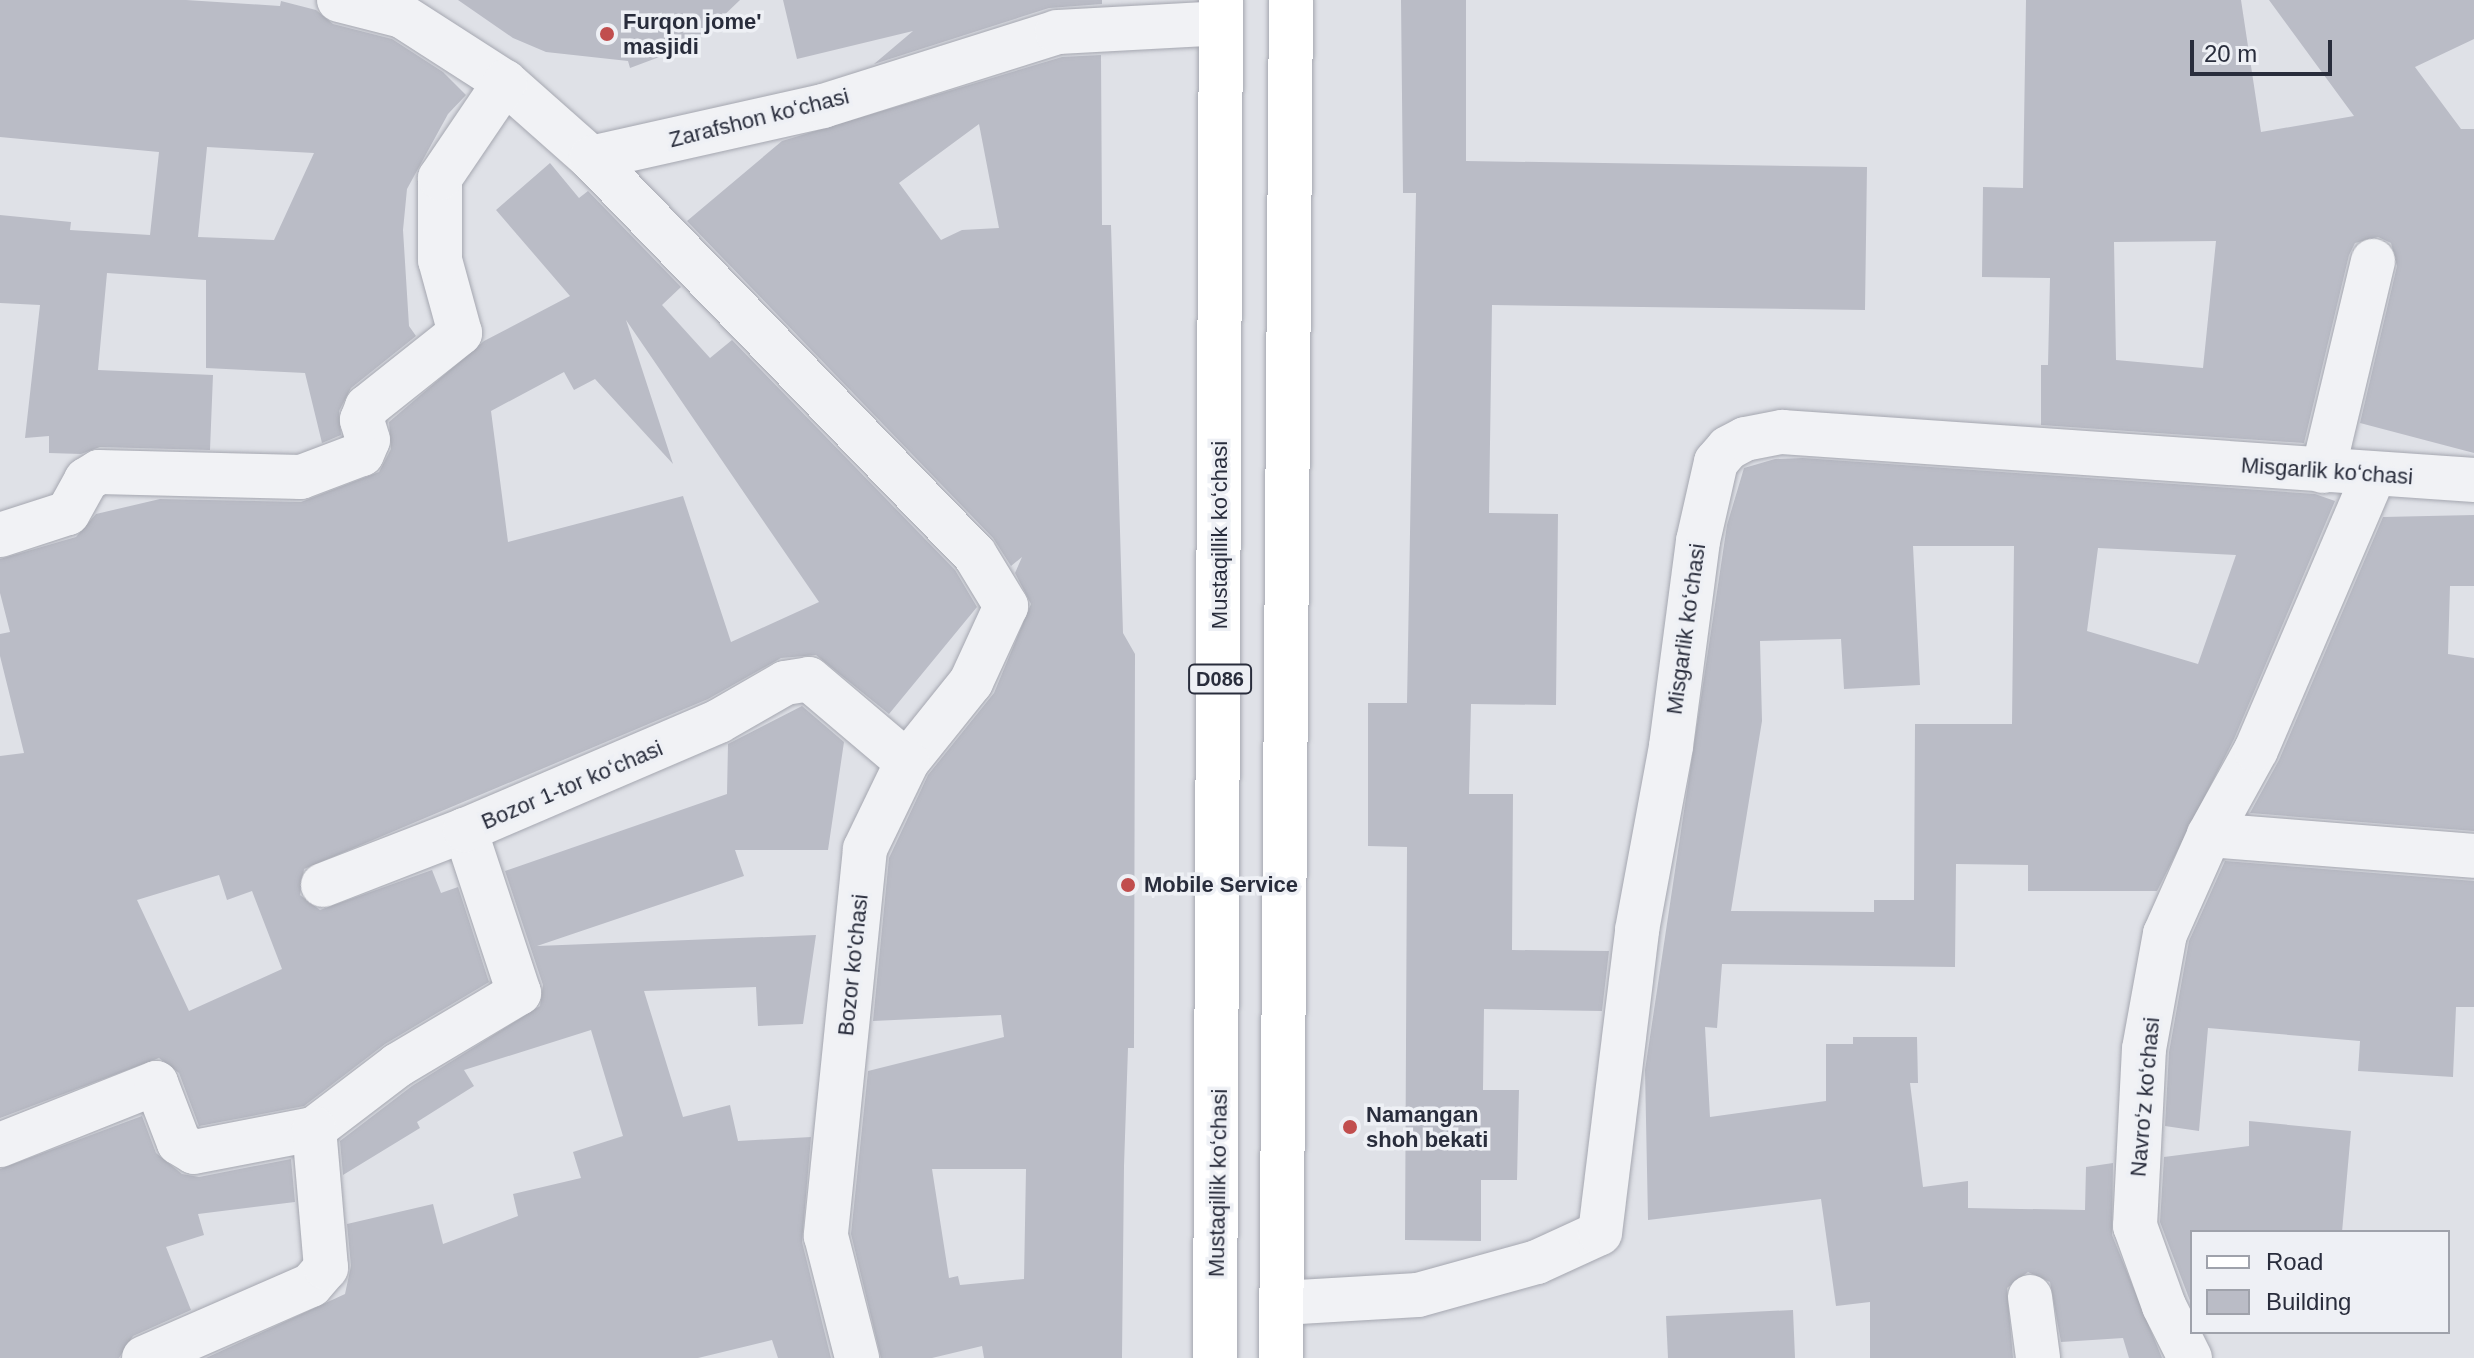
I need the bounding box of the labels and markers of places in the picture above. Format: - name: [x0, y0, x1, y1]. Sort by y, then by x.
- place label: Furqon jome' masjidi: [623, 8, 761, 60]
- marker: Furqon jome' masjidi: [598, 25, 616, 43]
- place label: Mobile Service: [1144, 872, 1298, 898]
- marker: Mobile Service: [1119, 876, 1137, 894]
- place label: Namangan shoh bekati: [1366, 1101, 1488, 1152]
- marker: Namangan shoh bekati: [1341, 1118, 1359, 1136]

